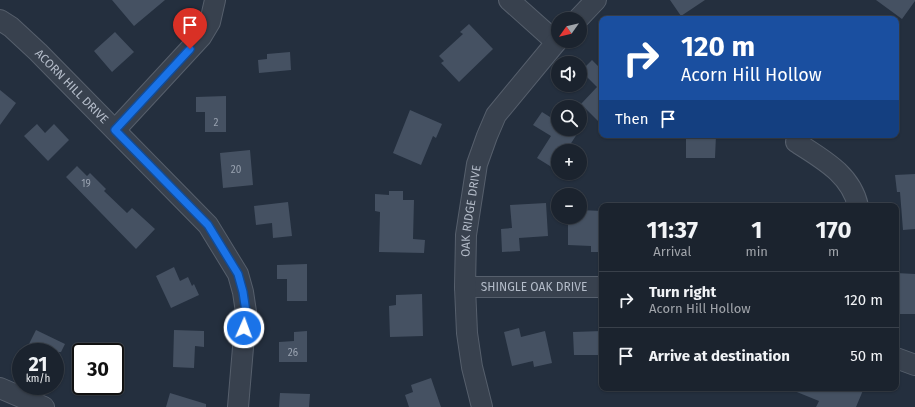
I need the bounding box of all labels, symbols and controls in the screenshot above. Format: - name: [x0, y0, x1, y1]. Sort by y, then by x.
- pin: [173, 8, 207, 49]
- north arrow: [551, 12, 587, 48]
- map controls: [551, 12, 587, 224]
- icon: arrive: [179, 14, 201, 36]
- text: 120 m: [681, 30, 755, 63]
- icon: right: [615, 32, 667, 84]
- street label: ACORN HILL DRIVE: [32, 46, 111, 126]
- button: sound: [551, 56, 587, 92]
- text: Acorn Hill Hollow: [681, 64, 822, 86]
- button: search: [551, 100, 587, 136]
- icon: arrive: [657, 108, 679, 130]
- text: Then: [615, 110, 649, 128]
- house number: 2: [214, 117, 219, 129]
- button: +: [551, 144, 587, 180]
- house number: 20: [231, 164, 242, 176]
- street label: OAK RIDGE DRIVE: [459, 164, 484, 257]
- house number: 19: [81, 178, 91, 190]
- button: −: [551, 188, 587, 224]
- text: 11:37: [646, 216, 698, 244]
- text: 1: [751, 216, 762, 244]
- text: 170: [815, 216, 852, 244]
- text: Arrival: [653, 244, 691, 259]
- text: min: [745, 244, 768, 259]
- text: m: [828, 244, 839, 259]
- street label: SHINGLE OAK DRIVE: [481, 280, 587, 294]
- text: Turn right: [649, 283, 716, 301]
- icon: right: [615, 289, 637, 311]
- text: 120 m: [844, 291, 883, 309]
- text: Acorn Hill Hollow: [649, 301, 751, 316]
- position arrow: [223, 307, 265, 349]
- speed limit sign: 30: [72, 343, 124, 395]
- icon: arrive: [615, 345, 637, 367]
- house number: 26: [288, 347, 298, 359]
- text: Arrive at destination: [649, 347, 790, 365]
- text: 50 m: [850, 347, 883, 365]
- text: 21: [28, 352, 48, 376]
- text: km/h: [26, 373, 50, 385]

